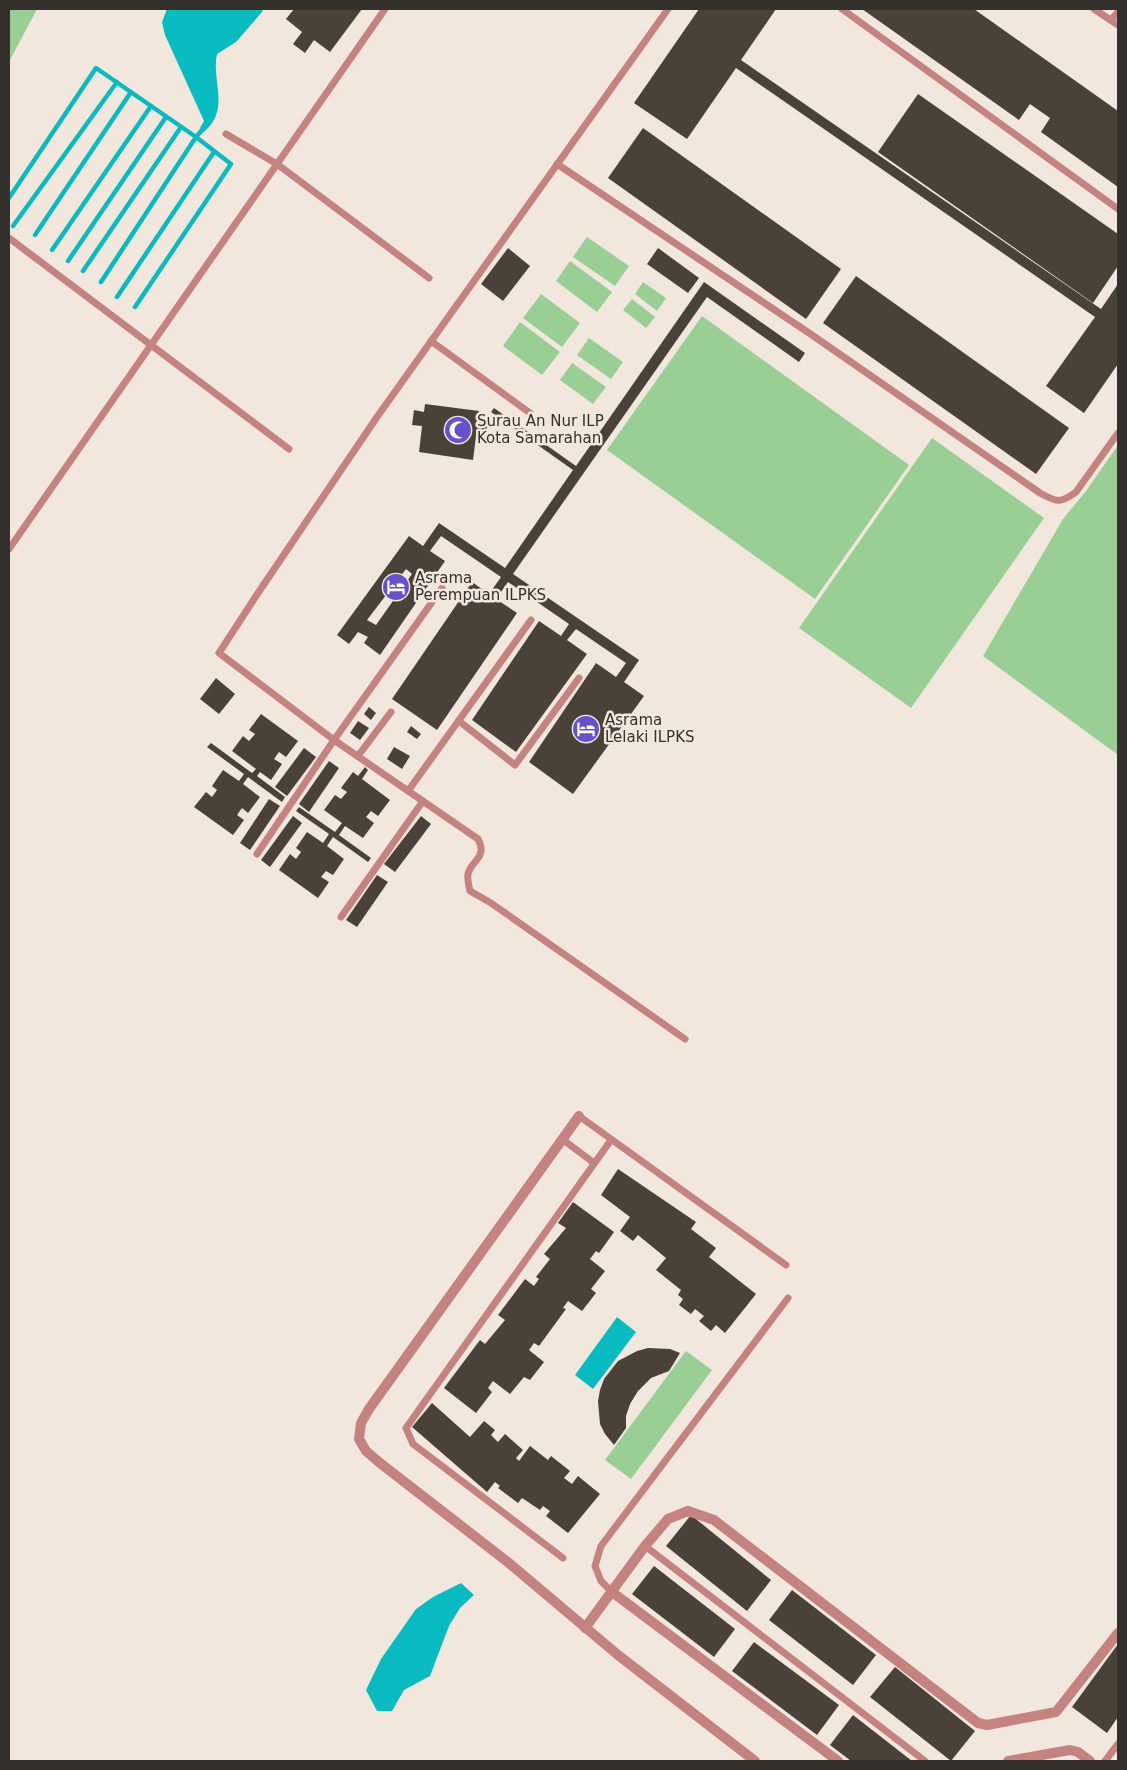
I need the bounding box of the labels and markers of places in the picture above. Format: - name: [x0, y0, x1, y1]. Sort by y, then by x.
- place label: Surau An Nur ILP Kota Samarahan: [477, 412, 604, 447]
- mosque icon: Surau An Nur ILP Kota Samarahan: [443, 415, 473, 445]
- place label: Asrama Perempuan ILPKS: [415, 569, 546, 604]
- hotel icon: Asrama Perempuan ILPKS: [381, 572, 411, 602]
- place label: Asrama Lelaki ILPKS: [605, 711, 695, 746]
- hotel icon: Asrama Lelaki ILPKS: [571, 714, 601, 744]

